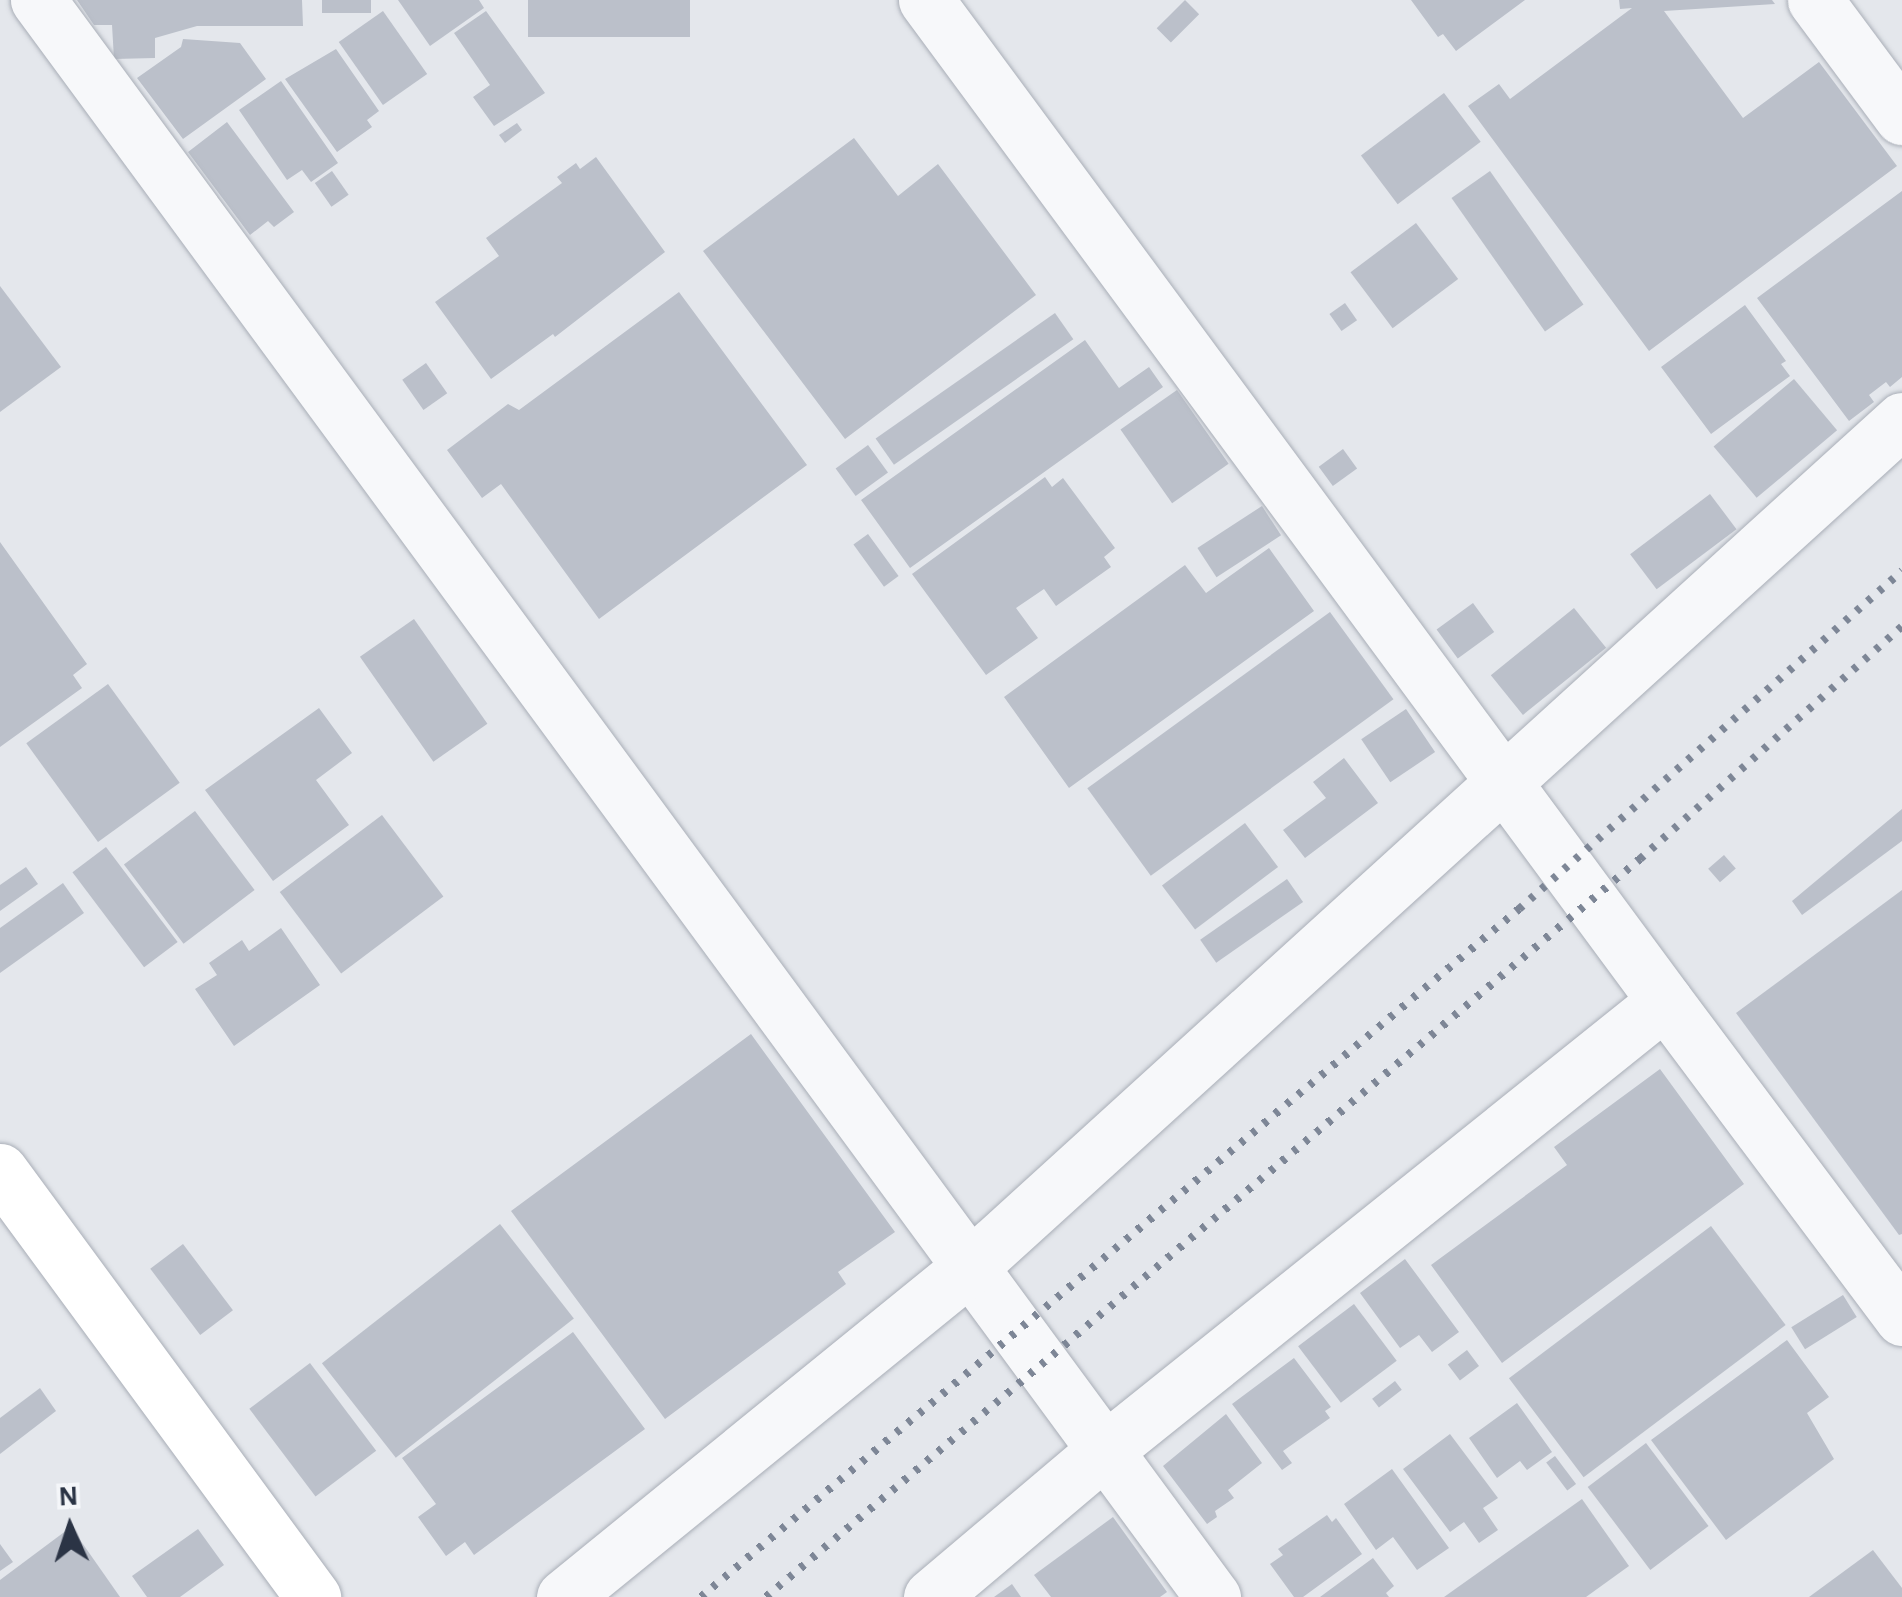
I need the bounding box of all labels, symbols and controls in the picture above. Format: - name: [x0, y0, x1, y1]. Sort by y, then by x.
- north arrow: [20, 1477, 120, 1577]
- text: N: [58, 1483, 79, 1512]

